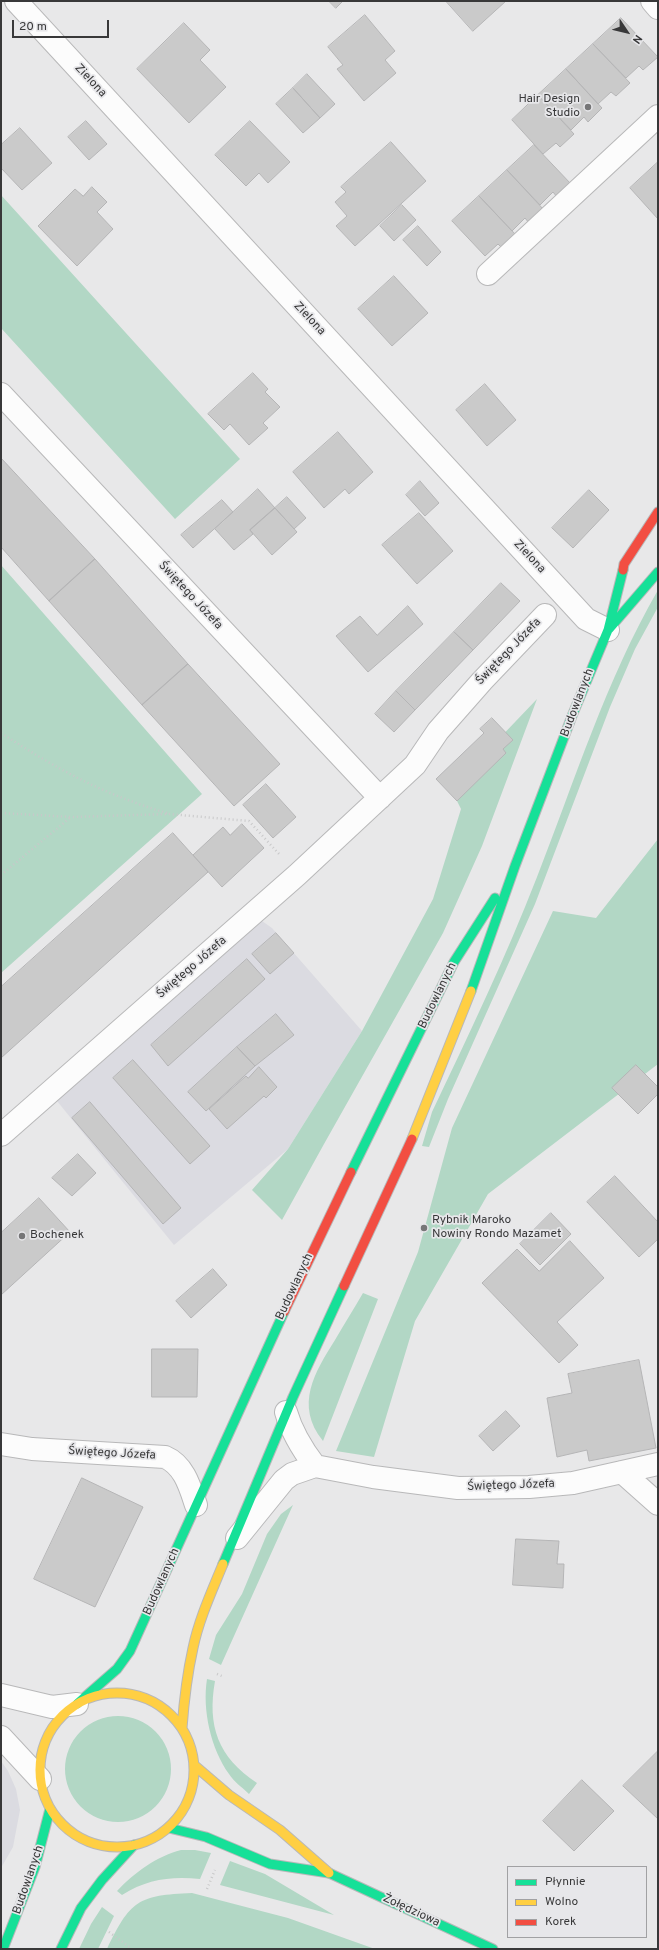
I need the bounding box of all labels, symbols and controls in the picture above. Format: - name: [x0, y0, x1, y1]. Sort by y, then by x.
- scale bar: [14, 12, 111, 38]
- north arrow: [607, 12, 647, 52]
- text: 20 m: [19, 19, 47, 35]
- text: N: [629, 32, 645, 46]
- street label: Zielona: [71, 61, 109, 101]
- place label: Hair Design Studio: [518, 93, 580, 121]
- marker: Hair Design Studio: [583, 102, 593, 112]
- street label: Zielona: [290, 299, 328, 339]
- street label: Zielona: [510, 537, 548, 577]
- street label: Świętego Józefa: [155, 559, 225, 633]
- street label: Świętego Józefa: [473, 615, 545, 689]
- street label: Budowlanych: [558, 667, 598, 739]
- street label: Świętego Józefa: [154, 934, 230, 1002]
- street label: Budowlanych: [416, 961, 460, 1031]
- place label: Rybnik Maroko Nowiny Rondo Mazamet: [432, 1214, 561, 1242]
- marker: Rybnik Maroko Nowiny Rondo Mazamet: [419, 1223, 429, 1233]
- place label: Bochenek: [30, 1229, 84, 1243]
- marker: Bochenek: [17, 1231, 27, 1241]
- street label: Budowlanych: [273, 1251, 317, 1323]
- street label: Świętego Józefa: [68, 1445, 156, 1463]
- street label: Świętego Józefa: [467, 1477, 555, 1495]
- street label: Budowlanych: [141, 1546, 183, 1618]
- street label: Budowlanych: [10, 1844, 48, 1916]
- legend: [507, 1866, 647, 1938]
- text: Płynnie: [545, 1874, 585, 1890]
- street label: Żołędziowa: [380, 1892, 442, 1930]
- text: Wolno: [545, 1894, 578, 1910]
- text: Korek: [545, 1914, 576, 1930]

